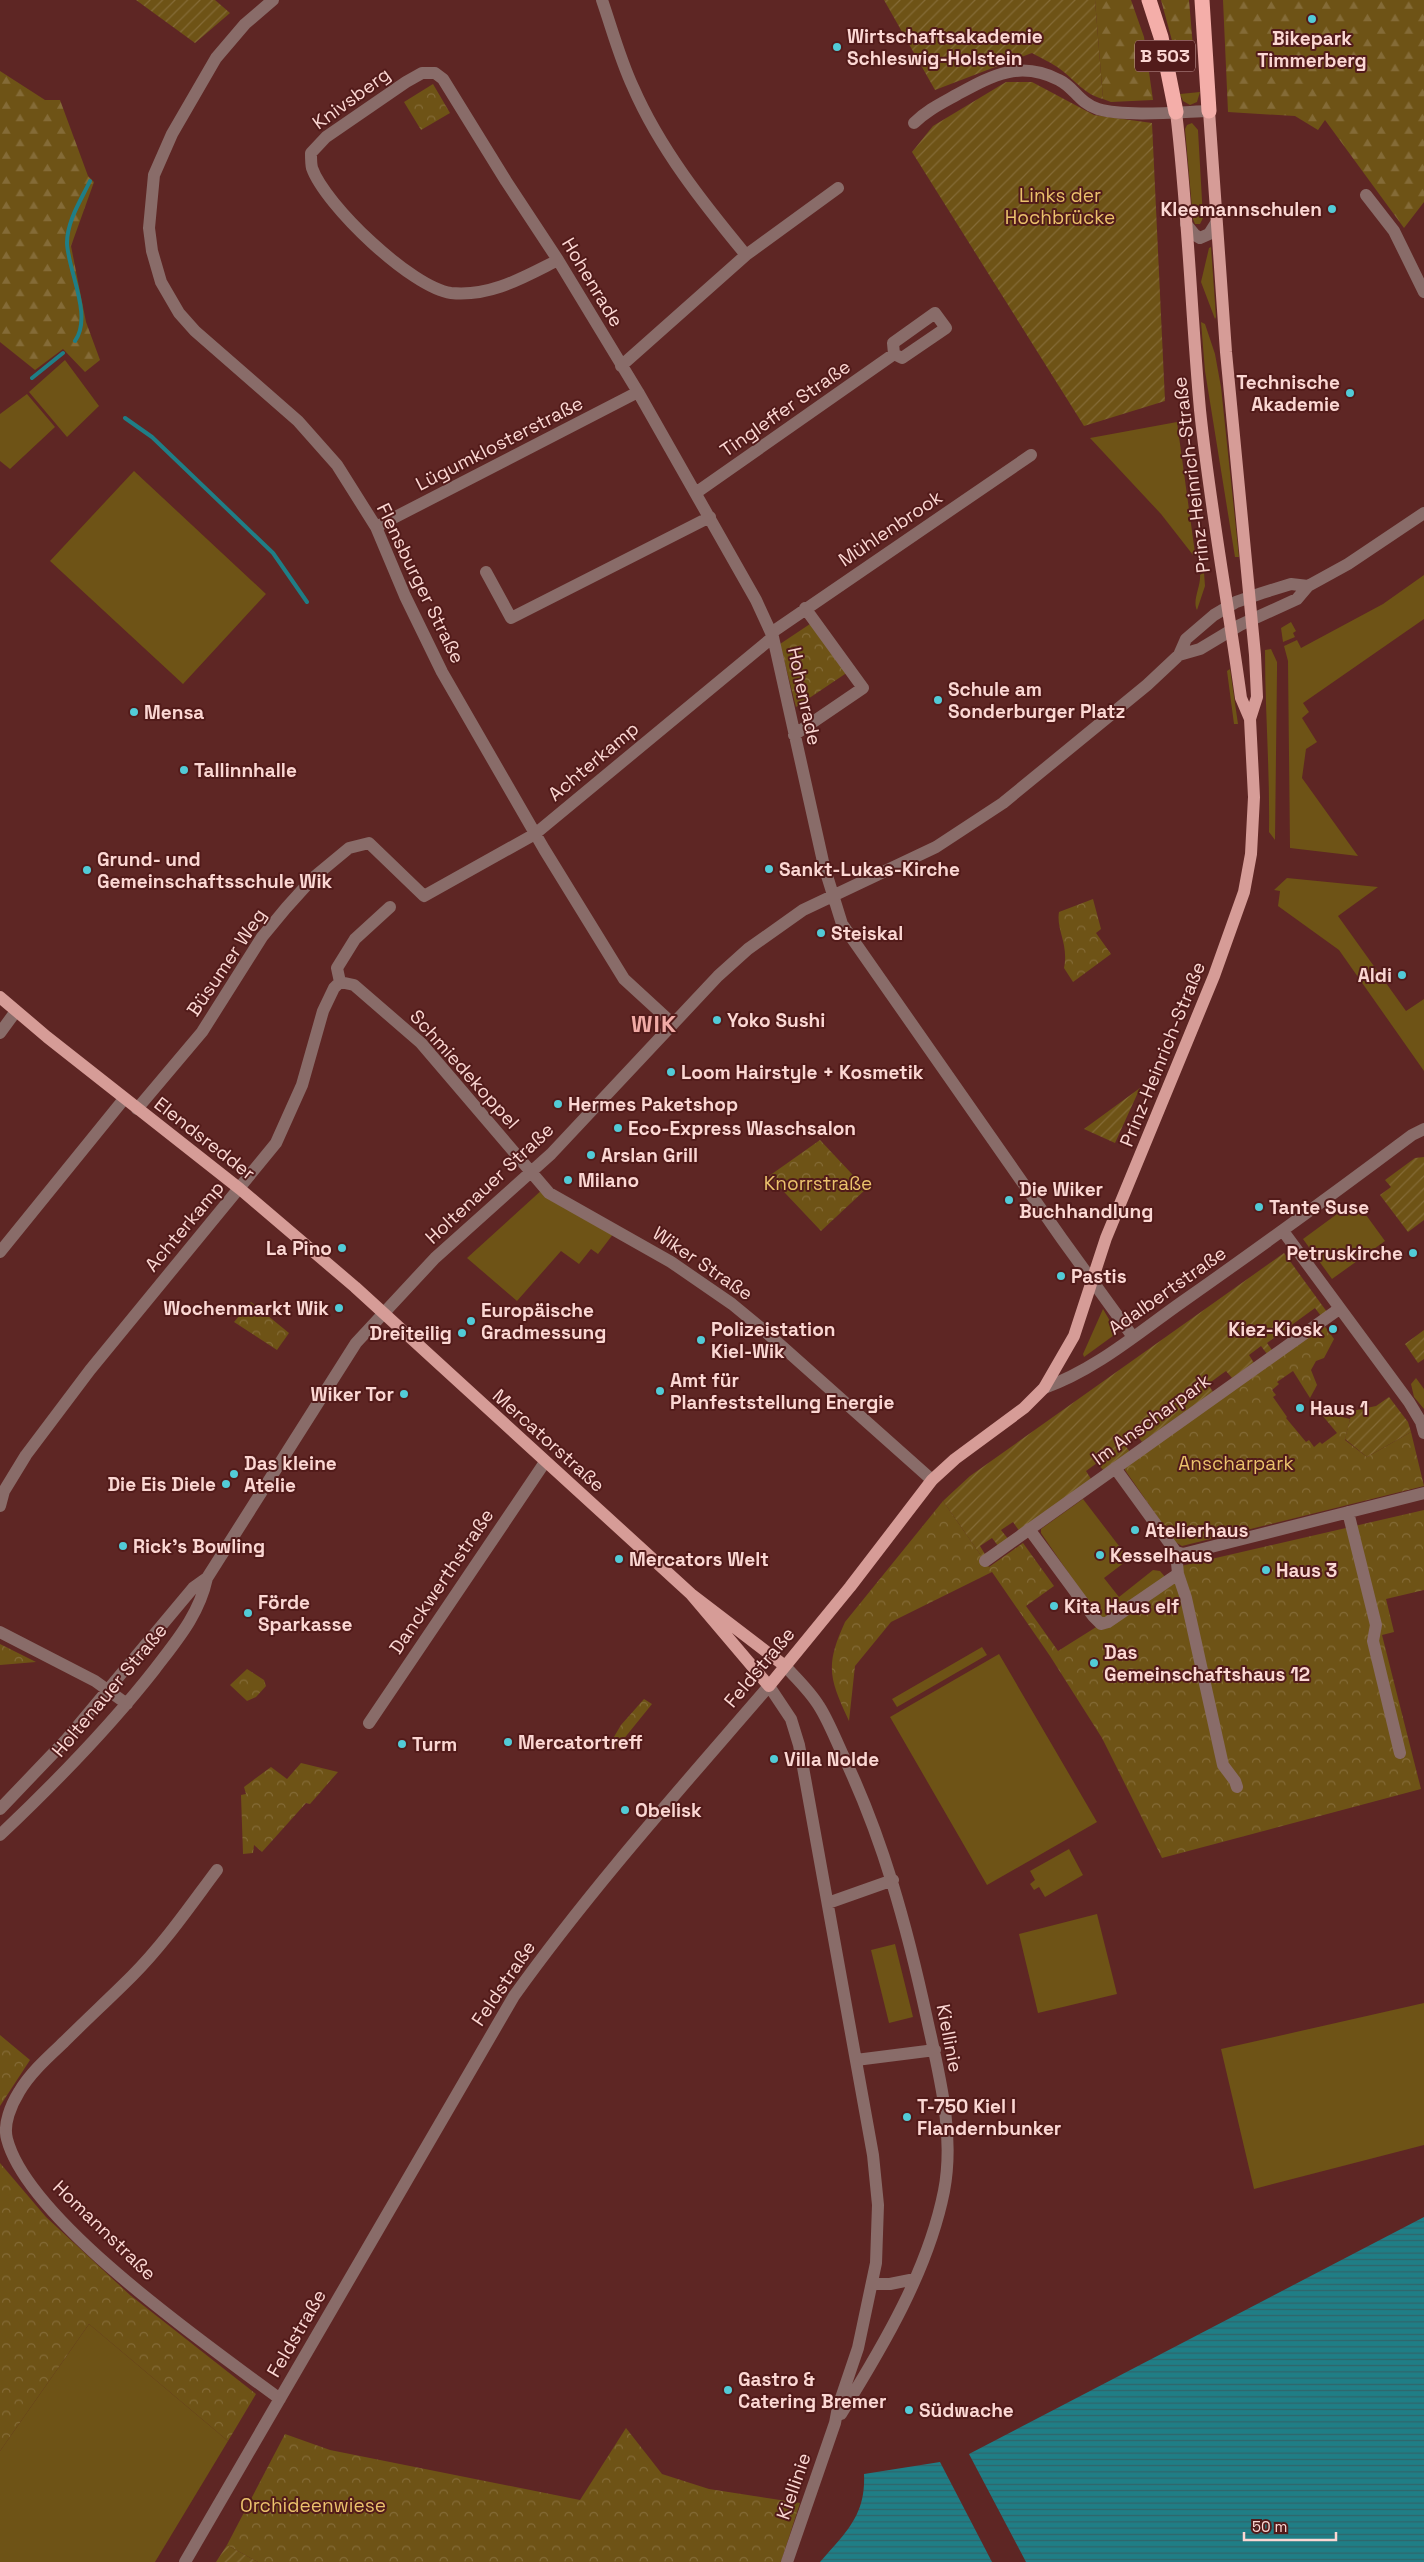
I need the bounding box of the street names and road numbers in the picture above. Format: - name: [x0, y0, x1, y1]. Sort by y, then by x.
- road number: B 503: [1135, 40, 1195, 72]
- street label: Knivsberg: [307, 62, 395, 135]
- street label: Hohenrade: [556, 233, 629, 331]
- street label: Tingleffer Straße: [715, 354, 855, 463]
- street label: Prinz-Heinrich-Straße: [1167, 375, 1216, 575]
- street label: Lügumklosterstraße: [411, 390, 587, 496]
- street label: Mühlenbrook: [834, 484, 947, 572]
- street label: Flensburger Straße: [371, 499, 470, 667]
- street label: Hohenrade: [782, 645, 827, 747]
- street label: Achterkamp: [543, 716, 644, 807]
- street label: Büsumer Weg: [181, 903, 272, 1021]
- street label: Prinz-Heinrich-Straße: [1114, 958, 1211, 1151]
- street label: Schmiedekoppel: [404, 1004, 525, 1134]
- street label: Elendsredder: [149, 1091, 260, 1186]
- street label: Holtenauer Straße: [420, 1117, 559, 1249]
- street label: Achterkamp: [139, 1176, 230, 1277]
- street label: Wiker Straße: [648, 1221, 758, 1306]
- street label: Adalbertstraße: [1103, 1240, 1231, 1340]
- street label: Im Anscharpark: [1087, 1368, 1216, 1471]
- street label: Mercatorstraße: [487, 1383, 610, 1497]
- street label: Danckwerthstraße: [383, 1504, 499, 1659]
- street label: Holtenauer Straße: [46, 1618, 173, 1762]
- street label: Feldstraße: [718, 1622, 800, 1713]
- street label: Feldstraße: [466, 1936, 541, 2031]
- street label: Kiellinie: [931, 2002, 968, 2074]
- street label: Homannstraße: [48, 2175, 162, 2286]
- street label: Feldstraße: [261, 2285, 332, 2382]
- street label: Kiellinie: [770, 2449, 817, 2523]

